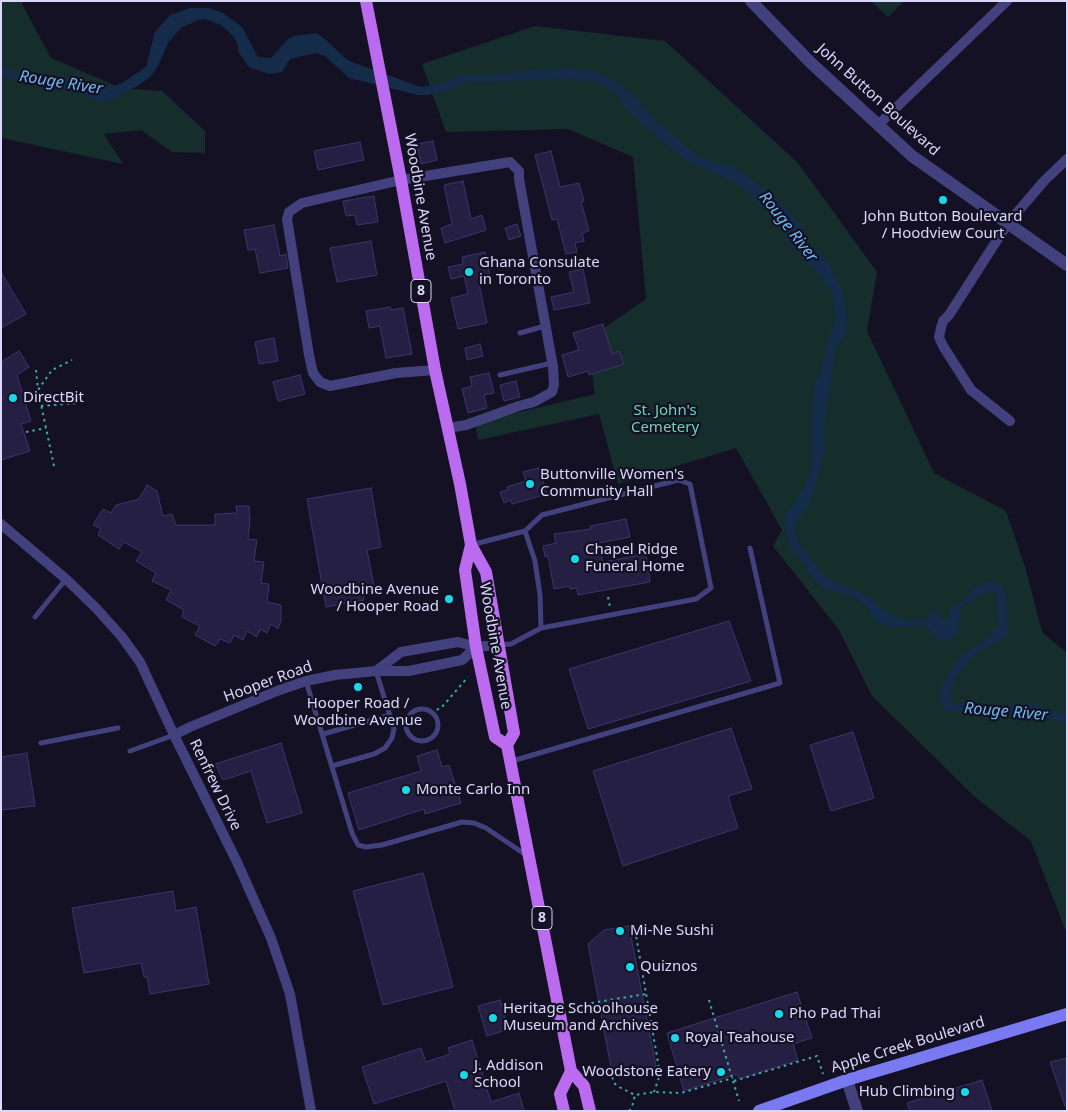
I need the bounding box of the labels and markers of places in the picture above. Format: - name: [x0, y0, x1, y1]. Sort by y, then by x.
- marker: John Button Boulevard / Hoodview Court: [937, 194, 949, 206]
- place label: John Button Boulevard / Hoodview Court: [864, 208, 1022, 243]
- place label: Ghana Consulate in Toronto: [479, 254, 600, 289]
- marker: Ghana Consulate in Toronto: [463, 266, 475, 278]
- place label: DirectBit: [23, 389, 84, 407]
- marker: DirectBit: [7, 392, 19, 404]
- place label: Buttonville Women's Community Hall: [540, 466, 684, 501]
- marker: Buttonville Women's Community Hall: [524, 478, 536, 490]
- place label: Chapel Ridge Funeral Home: [585, 541, 685, 576]
- marker: Chapel Ridge Funeral Home: [569, 553, 581, 565]
- place label: Woodbine Avenue / Hooper Road: [311, 581, 439, 616]
- marker: Woodbine Avenue / Hooper Road: [443, 593, 455, 605]
- marker: Hooper Road / Woodbine Avenue: [352, 681, 364, 693]
- place label: Hooper Road / Woodbine Avenue: [294, 695, 422, 730]
- place label: Monte Carlo Inn: [416, 781, 530, 799]
- marker: Monte Carlo Inn: [400, 784, 412, 796]
- place label: Mi-Ne Sushi: [630, 922, 714, 940]
- marker: Mi-Ne Sushi: [614, 925, 626, 937]
- place label: Quiznos: [640, 958, 697, 976]
- marker: Quiznos: [624, 961, 636, 973]
- place label: Heritage Schoolhouse Museum and Archives: [503, 1000, 659, 1035]
- place label: Pho Pad Thai: [789, 1005, 881, 1023]
- marker: Pho Pad Thai: [773, 1008, 785, 1020]
- marker: Heritage Schoolhouse Museum and Archives: [487, 1012, 499, 1024]
- place label: Royal Teahouse: [685, 1029, 794, 1047]
- marker: Royal Teahouse: [669, 1032, 681, 1044]
- place label: J. Addison School: [474, 1057, 543, 1092]
- place label: Woodstone Eatery: [582, 1063, 711, 1081]
- marker: Woodstone Eatery: [715, 1066, 727, 1078]
- marker: J. Addison School: [458, 1069, 470, 1081]
- place label: Hub Climbing: [859, 1083, 955, 1101]
- marker: Hub Climbing: [959, 1086, 971, 1098]

